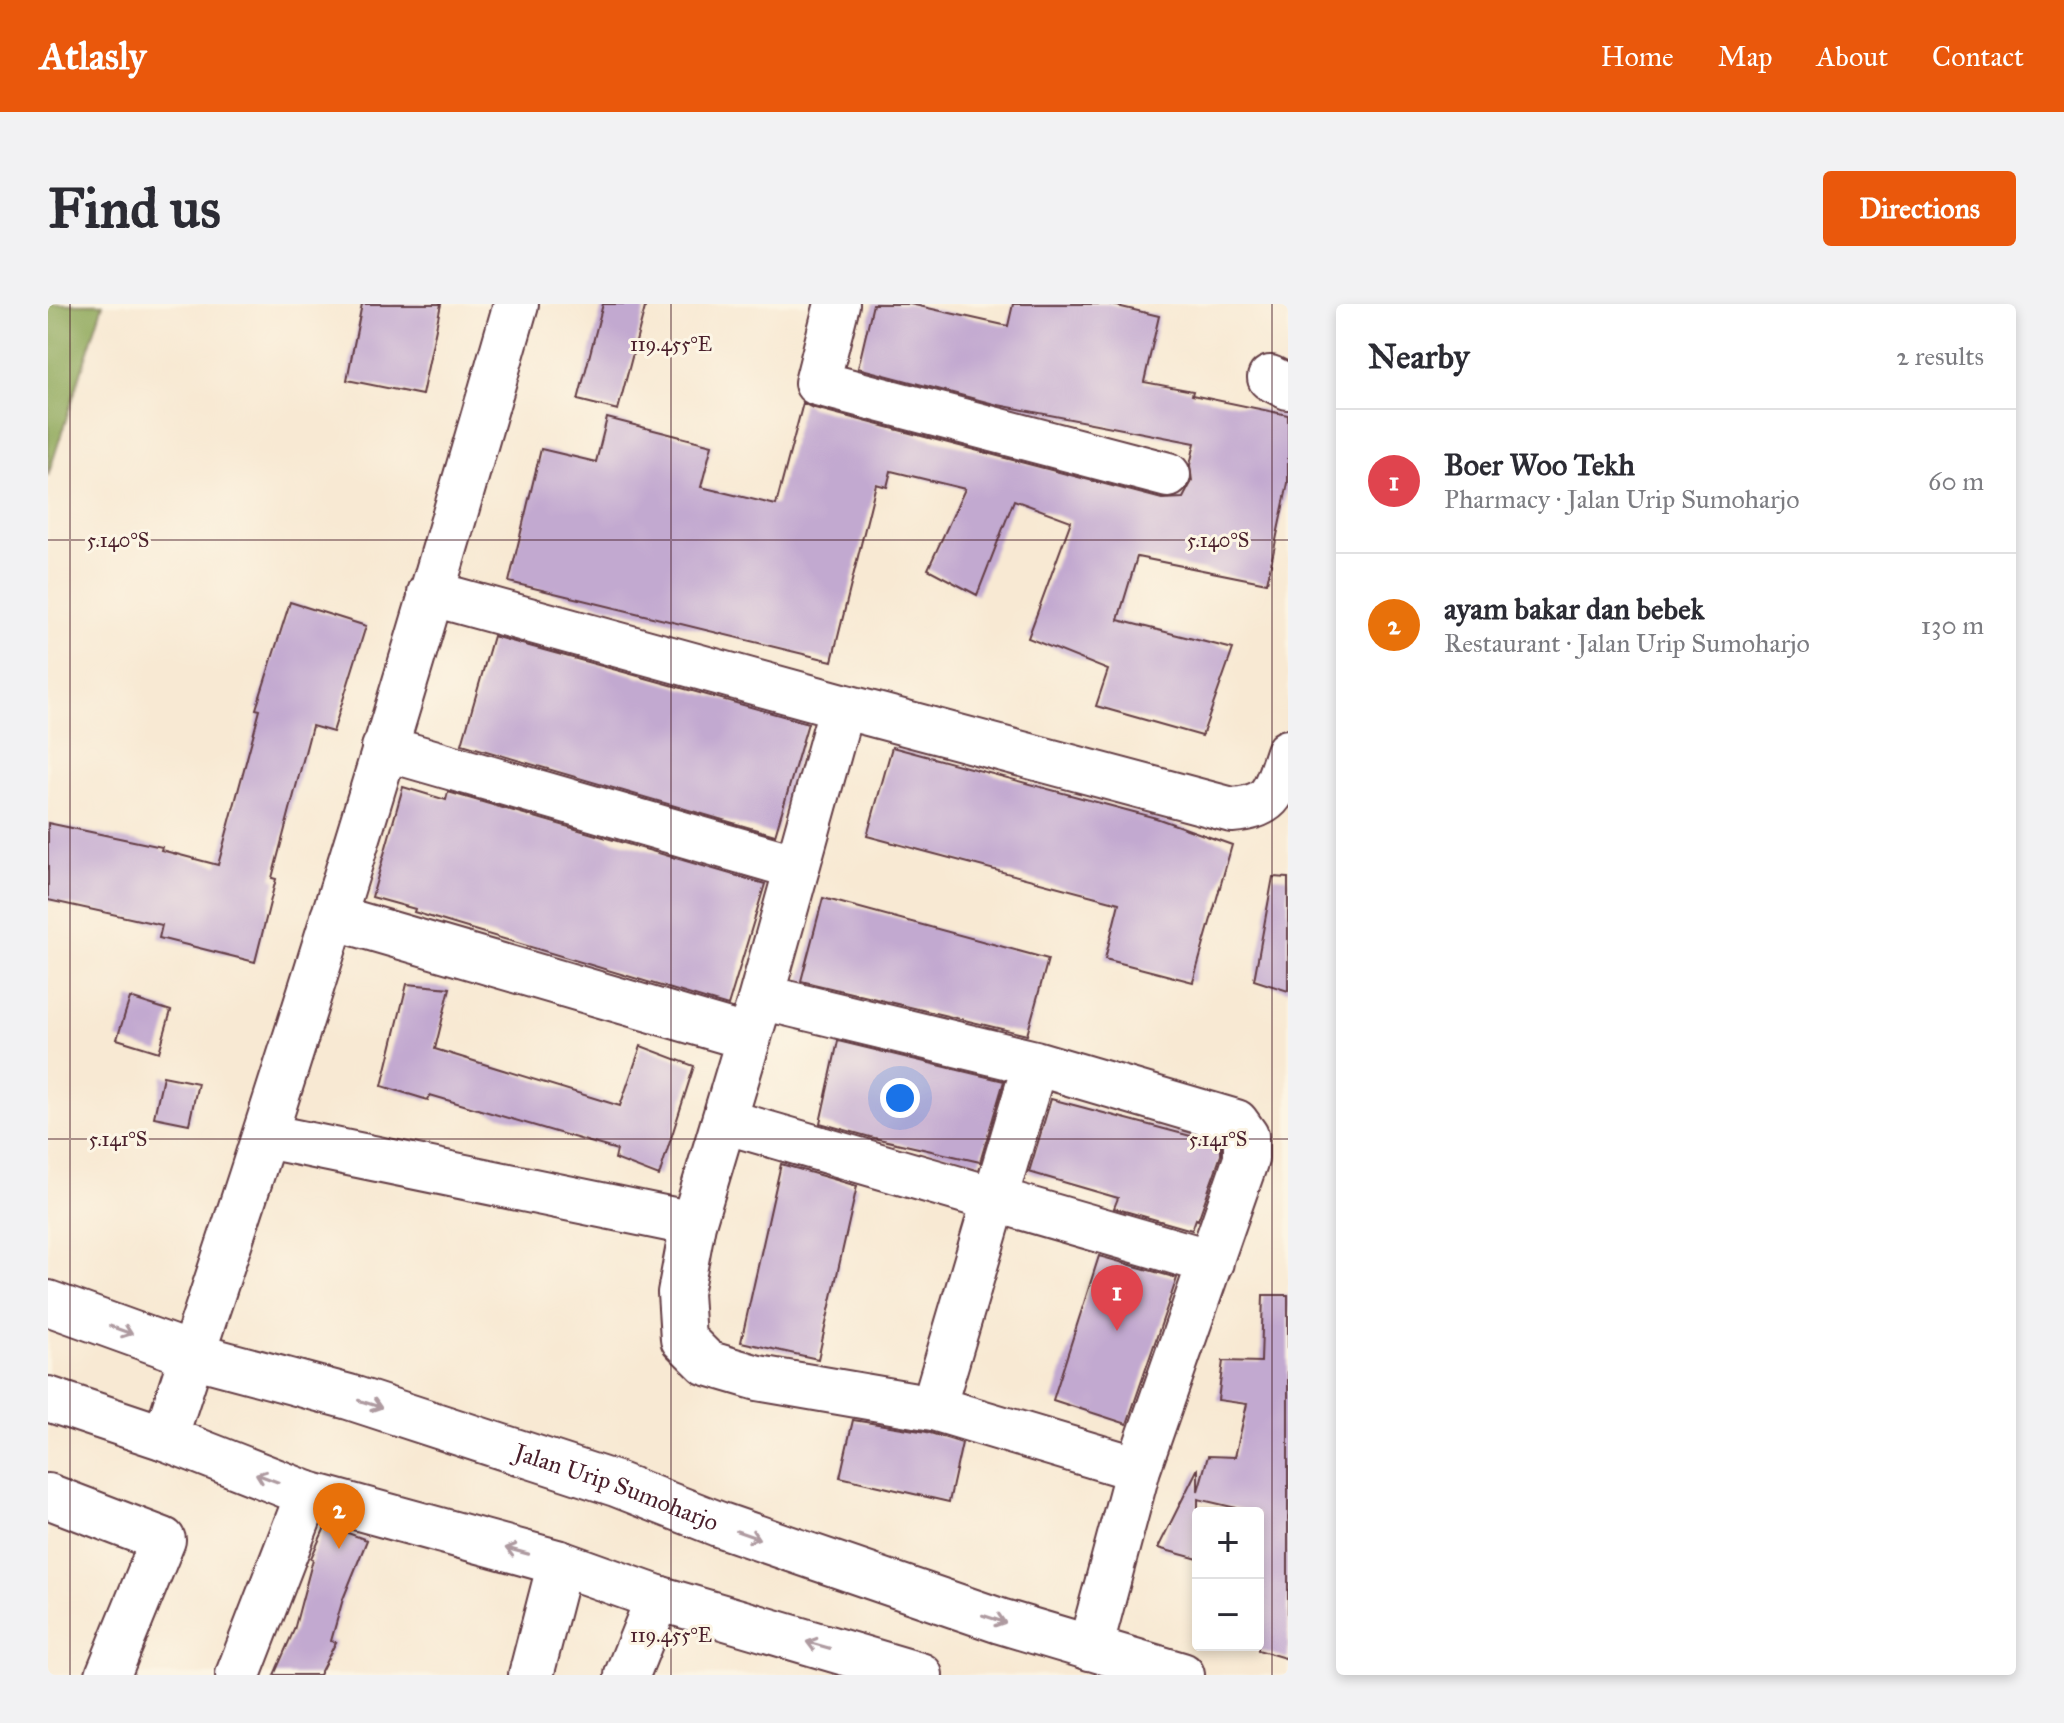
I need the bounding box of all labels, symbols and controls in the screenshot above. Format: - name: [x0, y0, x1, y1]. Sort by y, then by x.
- text: Atlasly: [40, 33, 146, 79]
- text: Home: [1601, 39, 1674, 74]
- text: Map: [1718, 39, 1772, 74]
- text: About: [1816, 39, 1888, 74]
- text: Contact: [1932, 39, 2024, 74]
- button: Directions: [1823, 171, 2016, 246]
- text: Find us: [48, 174, 221, 242]
- text: 119.455°E: [630, 332, 712, 356]
- text: Nearby: [1368, 336, 1470, 377]
- text: 2 results: [1896, 340, 1984, 372]
- text: Boer Woo Tekh: [1444, 447, 1635, 483]
- text: 1: [1389, 465, 1399, 497]
- text: 60 m: [1928, 465, 1984, 497]
- text: Pharmacy · Jalan Urip Sumoharjo: [1444, 483, 1799, 515]
- text: 5.140°S: [87, 528, 149, 552]
- text: 5.140°S: [1187, 528, 1249, 552]
- text: ayam bakar dan bebek: [1444, 591, 1704, 627]
- text: 2: [1388, 609, 1400, 641]
- text: 130 m: [1921, 609, 1984, 641]
- text: Restaurant · Jalan Urip Sumoharjo: [1444, 627, 1810, 659]
- your location: [880, 1078, 920, 1118]
- text: 5.141°S: [89, 1127, 147, 1151]
- text: 5.141°S: [1189, 1127, 1247, 1151]
- pin: 1: [1091, 1265, 1143, 1331]
- one-way arrow: [109, 1323, 134, 1338]
- one-way arrow: [358, 1397, 383, 1412]
- street label: Jalan Urip Sumoharjo: [508, 1436, 723, 1538]
- one-way arrow: [255, 1470, 280, 1484]
- pin: 2: [313, 1483, 365, 1549]
- map controls: [1192, 1507, 1264, 1651]
- button: +: [1192, 1507, 1264, 1579]
- one-way arrow: [736, 1528, 761, 1543]
- one-way arrow: [504, 1543, 530, 1558]
- button: −: [1192, 1579, 1264, 1651]
- one-way arrow: [982, 1612, 1007, 1627]
- text: 119.455°E: [630, 1623, 712, 1647]
- one-way arrow: [806, 1637, 832, 1652]

